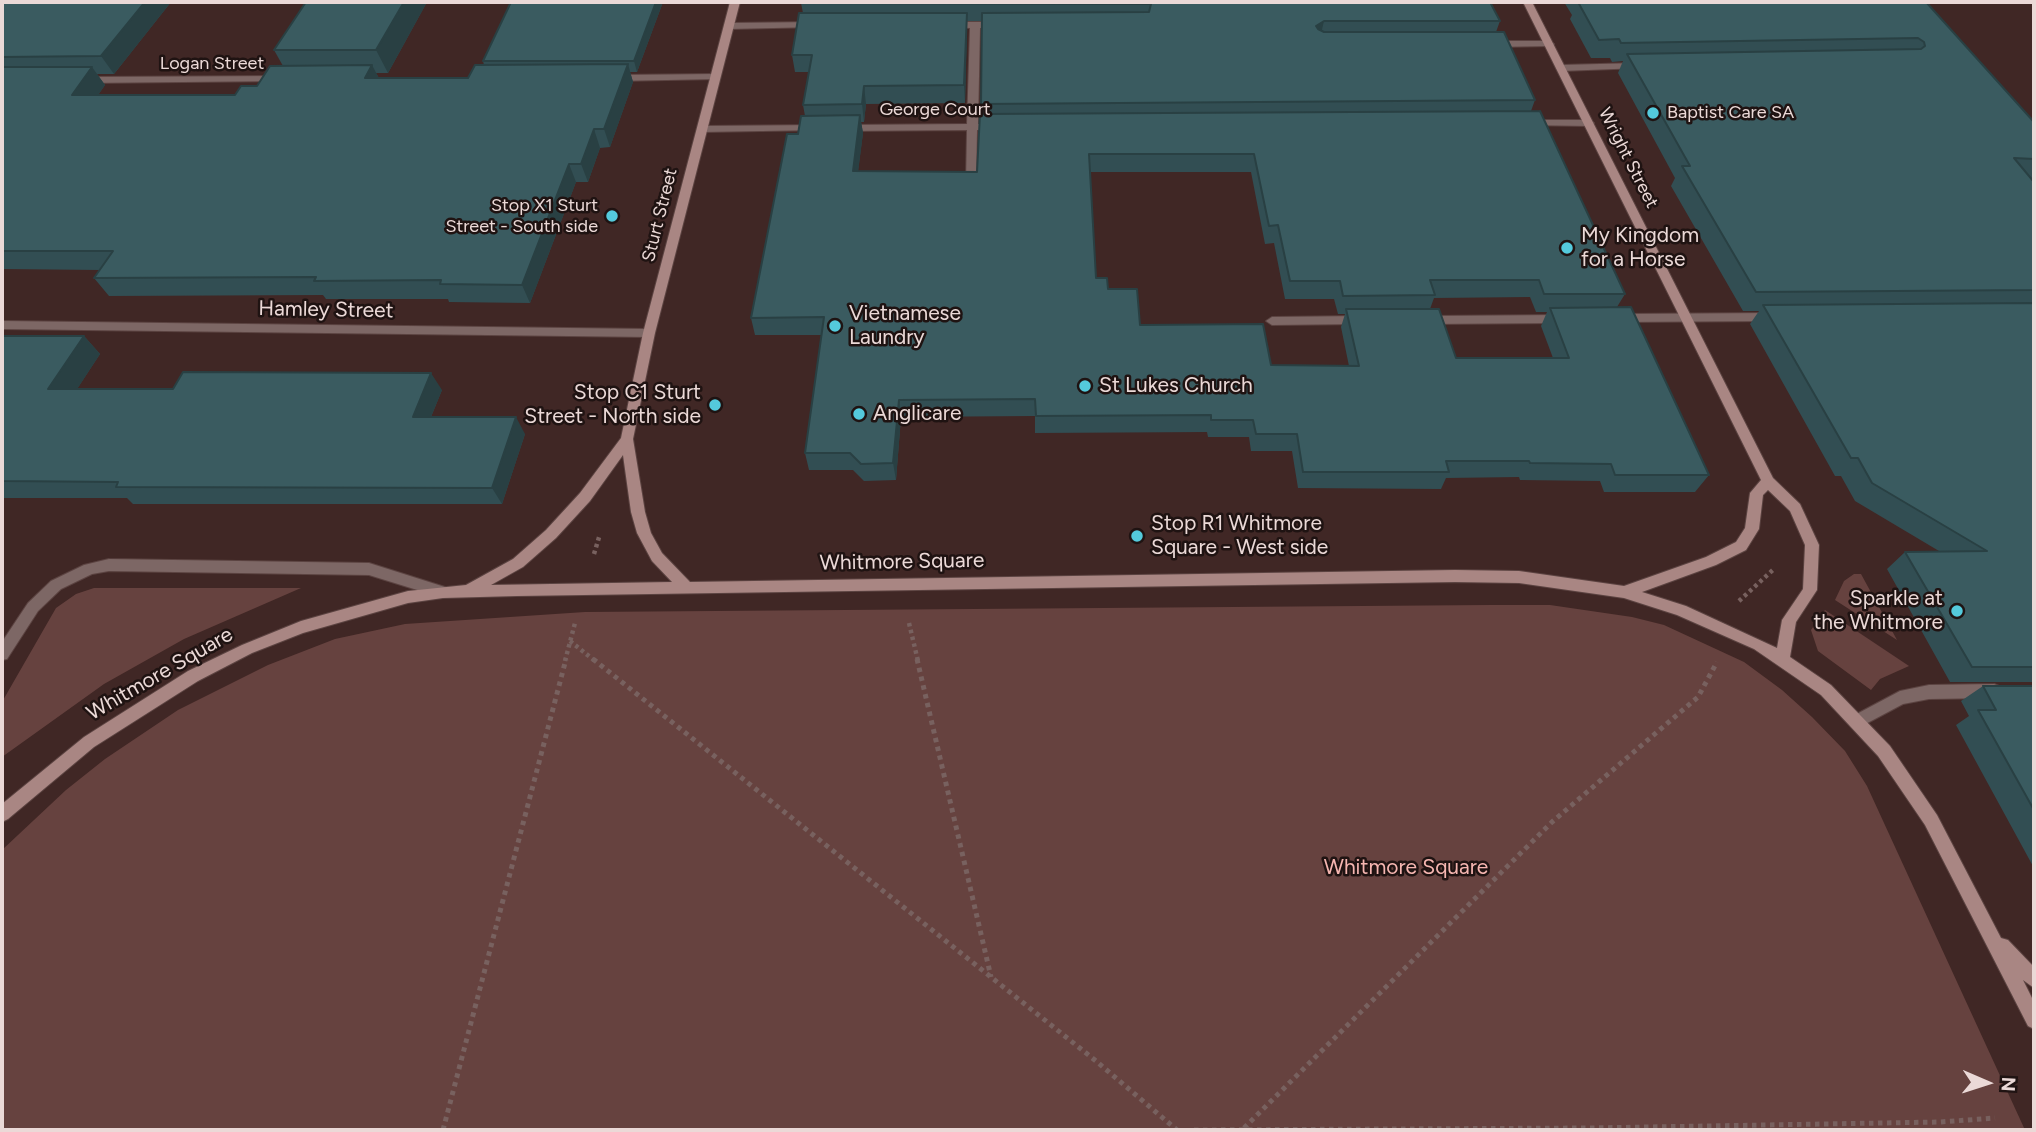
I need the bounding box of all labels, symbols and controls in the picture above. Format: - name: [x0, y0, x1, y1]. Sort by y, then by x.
- street label: Logan Street: [160, 53, 264, 75]
- street label: George Court: [879, 99, 991, 121]
- place label: Baptist Care SA: [1667, 102, 1794, 124]
- street label: Wright Street: [1593, 104, 1663, 212]
- marker: Baptist Care SA: [1645, 105, 1661, 121]
- street label: Sturt Street: [638, 166, 682, 264]
- place label: Stop X1 Sturt Street - South side: [445, 195, 598, 238]
- marker: Stop X1 Sturt Street - South side: [604, 208, 620, 224]
- place label: My Kingdom for a Horse: [1581, 223, 1699, 273]
- marker: My Kingdom for a Horse: [1559, 240, 1575, 256]
- street label: Hamley Street: [258, 296, 394, 324]
- place label: Vietnamese Laundry: [849, 301, 961, 351]
- marker: Vietnamese Laundry: [827, 318, 843, 334]
- place label: St Lukes Church: [1099, 373, 1253, 399]
- marker: St Lukes Church: [1077, 378, 1093, 394]
- place label: Stop C1 Sturt Street - North side: [524, 380, 701, 430]
- marker: Stop C1 Sturt Street - North side: [707, 397, 723, 413]
- place label: Anglicare: [873, 401, 961, 427]
- marker: Anglicare: [851, 406, 867, 422]
- place label: Stop R1 Whitmore Square - West side: [1151, 511, 1328, 561]
- marker: Stop R1 Whitmore Square - West side: [1129, 528, 1145, 544]
- street label: Whitmore Square: [820, 548, 984, 576]
- place label: Sparkle at the Whitmore: [1813, 586, 1943, 636]
- marker: Sparkle at the Whitmore: [1949, 603, 1965, 619]
- street label: Whitmore Square: [82, 622, 238, 726]
- park label: Whitmore Square: [1324, 855, 1488, 881]
- north arrow: [1952, 1048, 2022, 1118]
- text: N: [1997, 1076, 2020, 1092]

